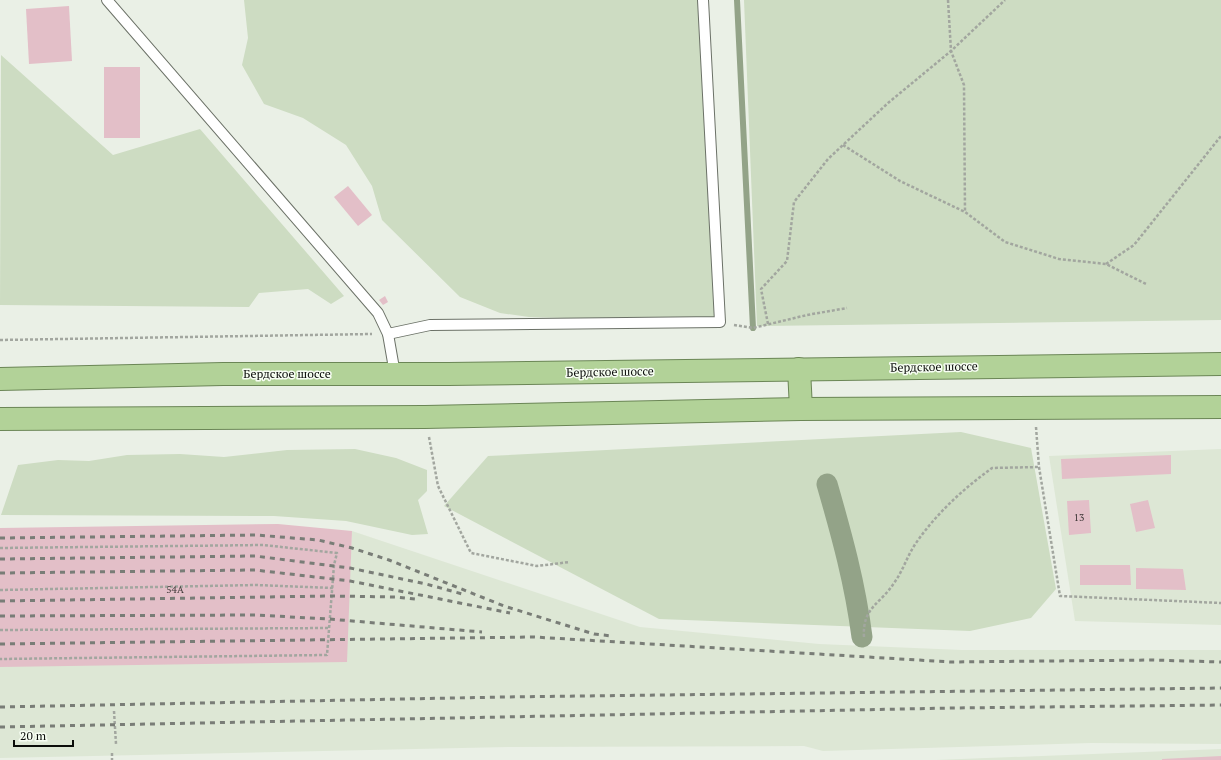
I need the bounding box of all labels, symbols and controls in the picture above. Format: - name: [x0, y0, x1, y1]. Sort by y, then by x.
- street label: Бердское шоссе: [890, 358, 978, 375]
- street label: Бердское шоссе: [566, 363, 654, 380]
- street label: Бердское шоссе: [243, 366, 331, 381]
- house number: 13: [1074, 511, 1084, 524]
- house number: 54А: [166, 583, 184, 596]
- scale bar: [14, 722, 73, 748]
- text: 20 m: [20, 728, 47, 743]

